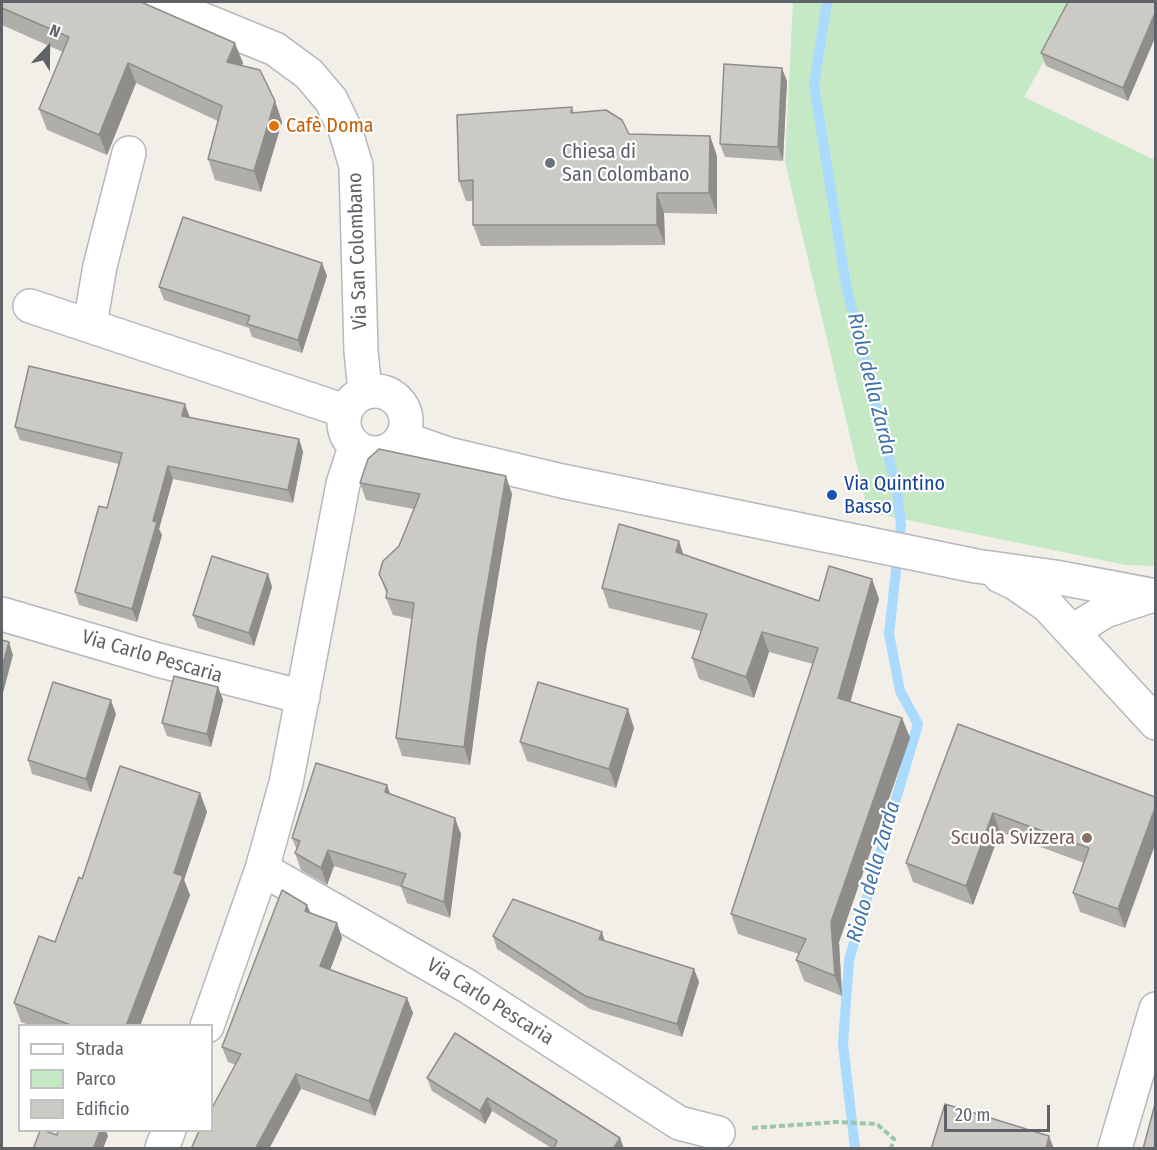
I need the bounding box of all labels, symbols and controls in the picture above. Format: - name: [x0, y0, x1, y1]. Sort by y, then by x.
- north arrow: [18, 18, 78, 78]
- text: N: [47, 20, 63, 41]
- place label: Cafè Doma: [286, 114, 374, 138]
- marker: Cafè Doma: [267, 119, 281, 133]
- place label: Chiesa di San Colombano: [562, 140, 690, 187]
- marker: Chiesa di San Colombano: [543, 156, 557, 170]
- street label: Via San Colombano: [343, 172, 373, 330]
- water label: Riolo della Zarda: [841, 310, 901, 458]
- place label: Via Quintino Basso: [844, 472, 945, 519]
- marker: Via Quintino Basso: [825, 488, 839, 502]
- street label: Via Carlo Pescaria: [79, 625, 225, 689]
- water label: Riolo della Zarda: [842, 799, 906, 945]
- place label: Scuola Svizzera: [951, 826, 1075, 850]
- marker: Scuola Svizzera: [1080, 831, 1094, 845]
- street label: Via Carlo Pescaria: [422, 953, 558, 1051]
- legend: [18, 1024, 213, 1132]
- text: Strada: [76, 1038, 124, 1060]
- text: Parco: [76, 1068, 116, 1090]
- scale bar: [947, 1093, 1054, 1131]
- text: Edificio: [76, 1098, 129, 1120]
- text: 20 m: [955, 1104, 990, 1126]

